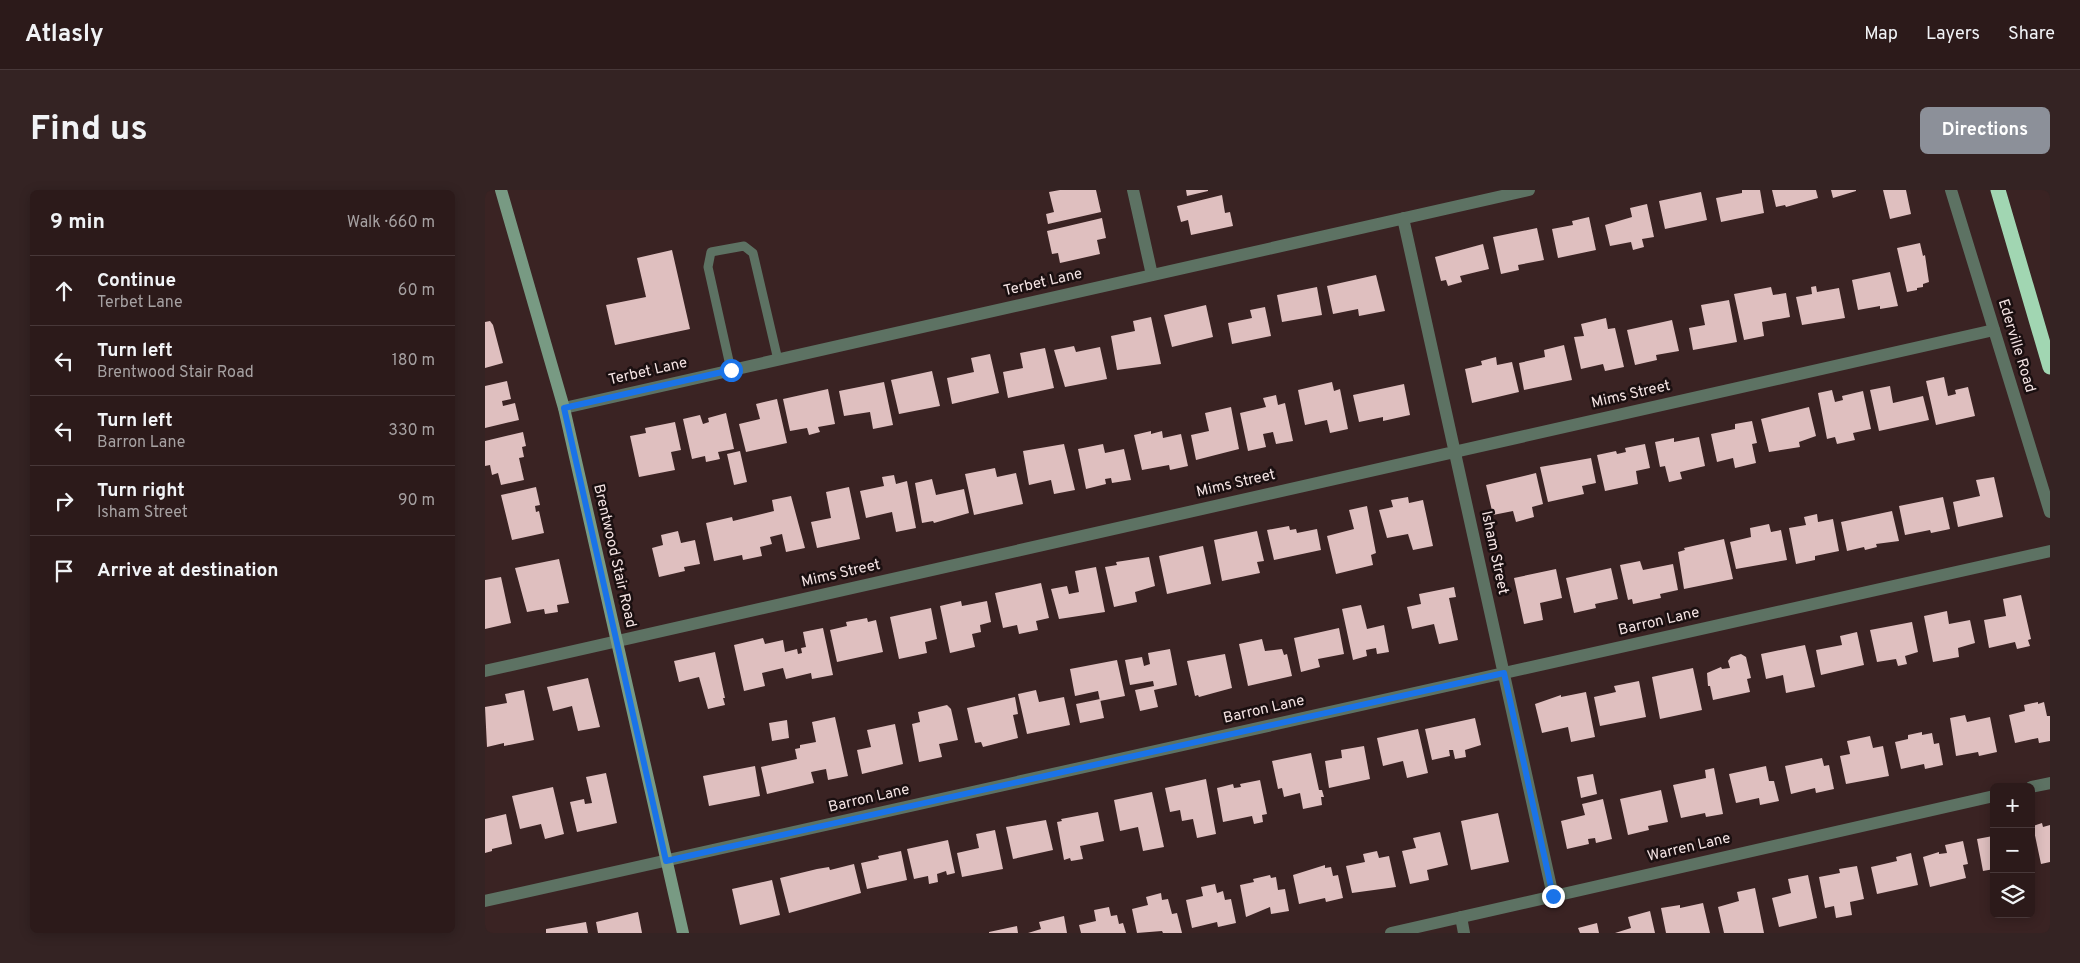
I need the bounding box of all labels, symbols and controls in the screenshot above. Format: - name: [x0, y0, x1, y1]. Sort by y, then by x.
- text: Atlasly: [25, 20, 104, 50]
- text: Map: [1864, 23, 1898, 46]
- text: Layers: [1926, 23, 1980, 46]
- text: Share: [2008, 23, 2055, 46]
- button: Directions: [1920, 107, 2050, 154]
- text: Find us: [30, 108, 148, 152]
- text: 9 min: [50, 209, 105, 236]
- text: Walk · 660 m: [347, 213, 435, 233]
- street label: Terbet Lane: [1002, 265, 1084, 301]
- text: Continue: [97, 269, 176, 293]
- icon: ahead: [50, 277, 78, 305]
- text: 60 m: [398, 281, 435, 301]
- text: Terbet Lane: [97, 293, 183, 313]
- street label: Ederville Road: [1993, 297, 2039, 395]
- text: Turn left: [97, 339, 173, 363]
- icon: left: [50, 347, 78, 375]
- text: 180 m: [392, 351, 435, 371]
- street label: Terbet Lane: [607, 354, 689, 390]
- route start: [720, 359, 743, 382]
- text: Brentwood Stair Road: [97, 363, 254, 383]
- street label: Mims Street: [1590, 377, 1672, 413]
- text: Turn left: [97, 409, 173, 433]
- icon: left: [50, 417, 78, 445]
- text: 330 m: [388, 421, 435, 441]
- text: Barron Lane: [97, 433, 185, 453]
- street label: Mims Street: [1195, 466, 1277, 502]
- text: Turn right: [97, 479, 185, 503]
- street label: Brentwood Stair Road: [588, 482, 640, 630]
- icon: right: [50, 487, 78, 515]
- text: 90 m: [398, 491, 435, 511]
- text: Isham Street: [97, 503, 188, 523]
- street label: Isham Street: [1476, 509, 1512, 597]
- street label: Mims Street: [800, 556, 882, 592]
- icon: arrive: [50, 557, 78, 585]
- text: Arrive at destination: [97, 559, 278, 583]
- street label: Barron Lane: [1617, 603, 1701, 641]
- street label: Barron Lane: [1222, 691, 1306, 729]
- street label: Barron Lane: [827, 780, 911, 818]
- map controls: [1990, 783, 2035, 918]
- button: +: [1990, 783, 2035, 828]
- button: −: [1990, 828, 2035, 873]
- street label: Warren Lane: [1645, 829, 1733, 867]
- button: layers: [1990, 873, 2035, 918]
- route end: [1542, 885, 1565, 908]

